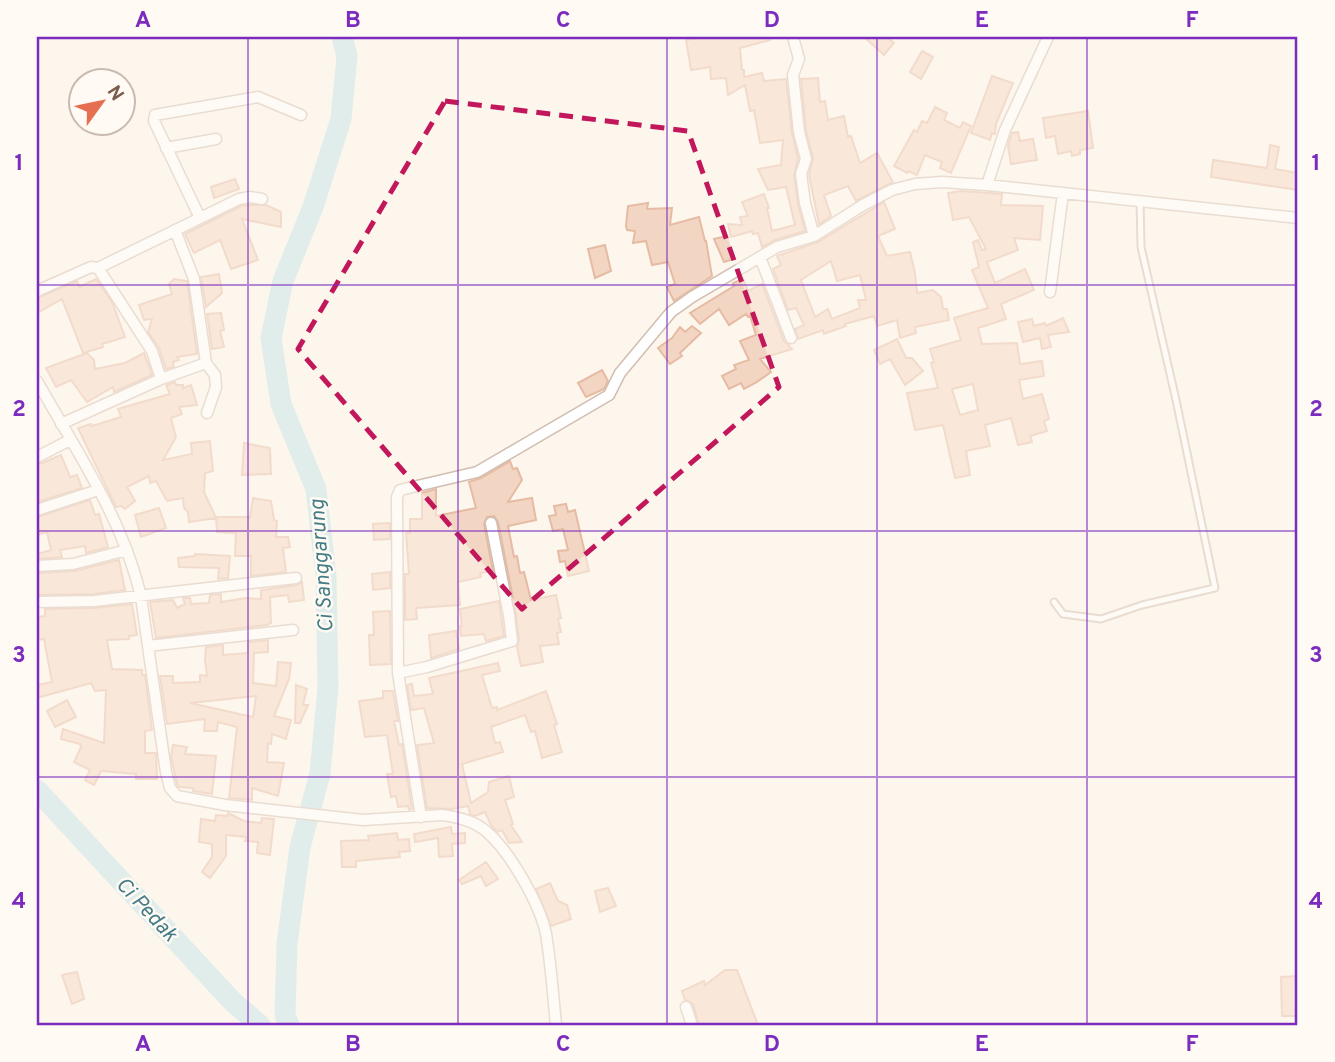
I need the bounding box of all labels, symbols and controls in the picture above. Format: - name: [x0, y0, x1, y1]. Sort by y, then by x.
- text: A: [135, 7, 151, 36]
- text: B: [345, 7, 361, 36]
- text: C: [556, 7, 570, 36]
- text: D: [764, 7, 780, 36]
- text: E: [975, 7, 989, 36]
- text: F: [1185, 7, 1199, 36]
- north arrow: [66, 66, 136, 136]
- text: N: [101, 82, 128, 106]
- text: 1: [14, 150, 24, 179]
- text: 1: [1311, 150, 1321, 179]
- text: 2: [12, 396, 26, 425]
- text: 2: [1309, 396, 1323, 425]
- water label: Ci Sanggarung: [304, 498, 341, 633]
- text: 3: [12, 642, 26, 671]
- text: 3: [1309, 642, 1323, 671]
- water label: Ci Pedak: [109, 872, 183, 948]
- text: 4: [12, 888, 26, 917]
- text: 4: [1309, 888, 1323, 917]
- text: A: [135, 1031, 151, 1060]
- text: B: [345, 1031, 361, 1060]
- text: C: [556, 1031, 570, 1060]
- text: D: [764, 1031, 780, 1060]
- text: E: [975, 1031, 989, 1060]
- text: F: [1185, 1031, 1199, 1060]

